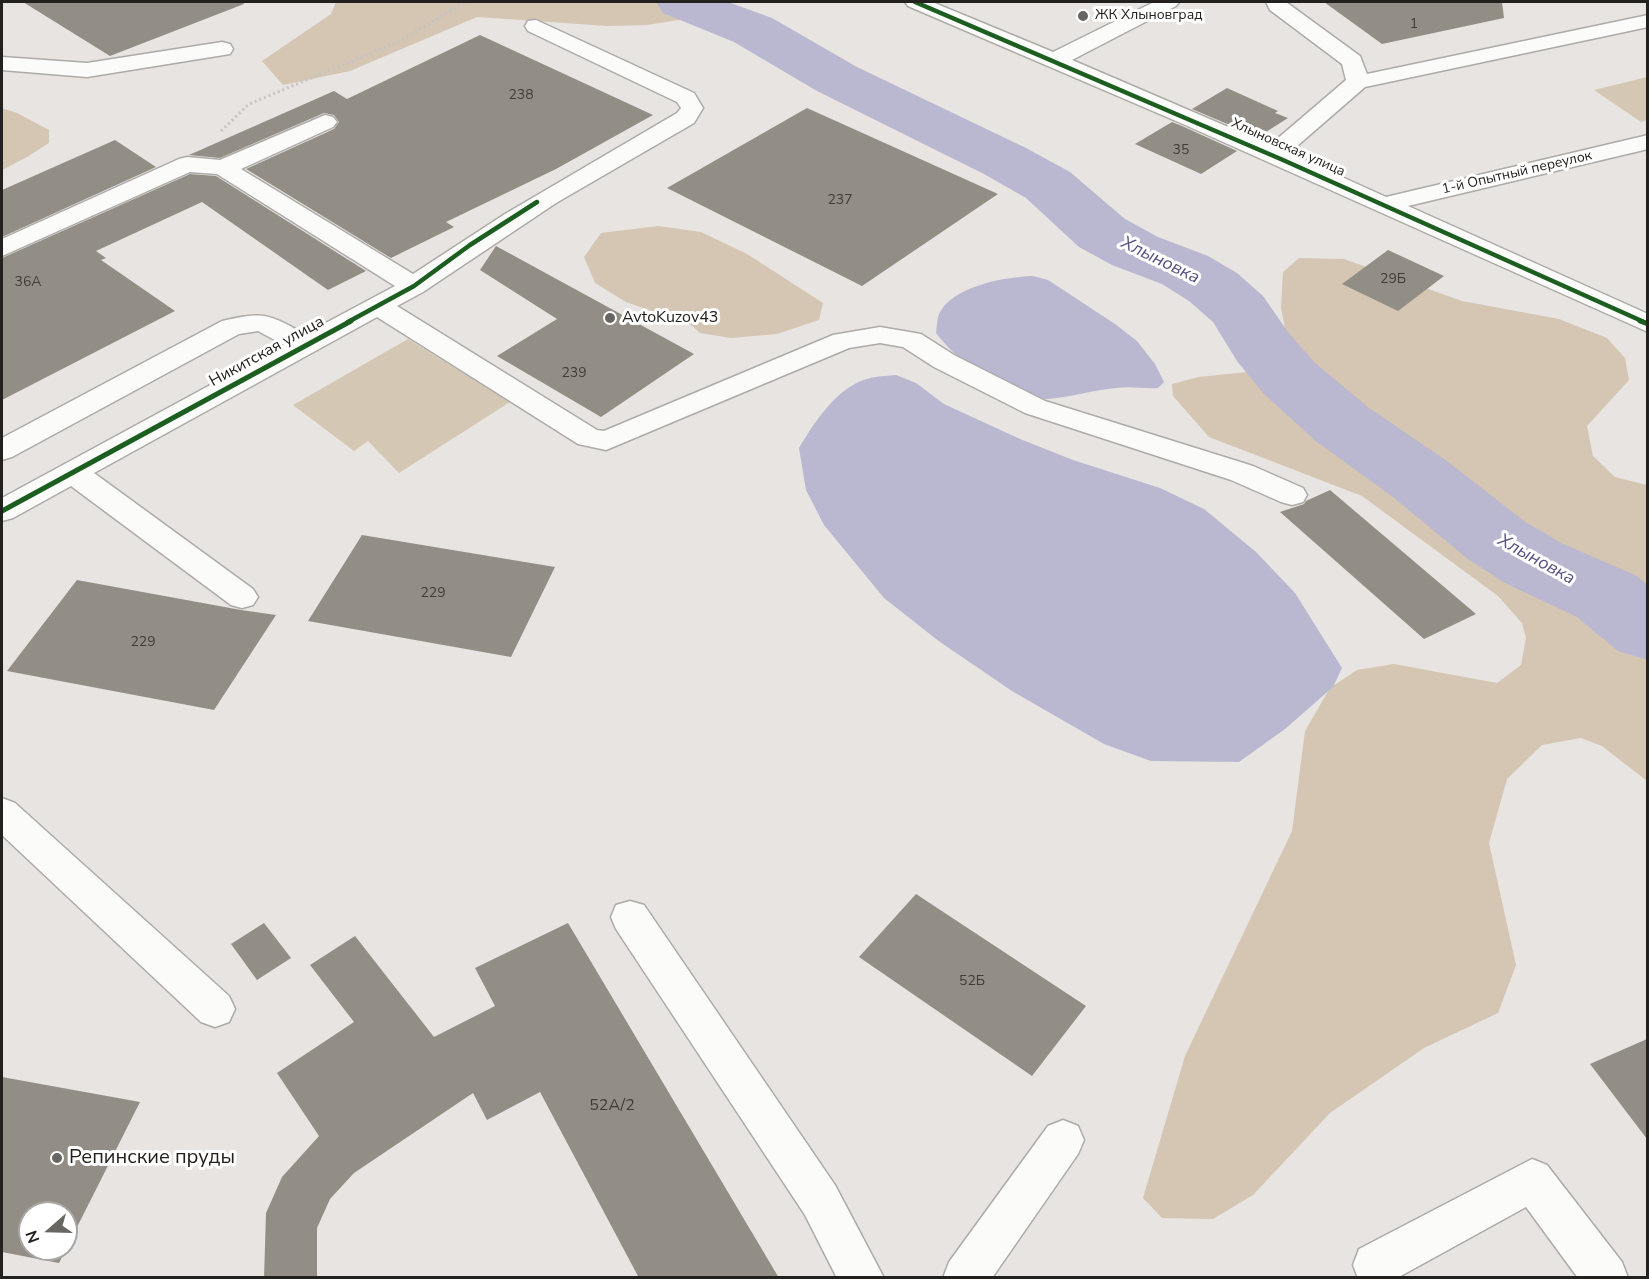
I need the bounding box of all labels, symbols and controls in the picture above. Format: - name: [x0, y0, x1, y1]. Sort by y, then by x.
- place label: ЖК Хлыновград: [1095, 8, 1203, 24]
- marker: ЖК Хлыновград: [1076, 9, 1090, 23]
- house number: 1: [1410, 17, 1418, 33]
- house number: 238: [508, 88, 534, 104]
- street label: Хлыновская улица: [1228, 115, 1348, 181]
- house number: 35: [1173, 143, 1189, 159]
- street label: 1-й Опытный переулок: [1440, 148, 1594, 198]
- house number: 237: [827, 193, 853, 209]
- water label: Хлыновка: [1117, 233, 1203, 289]
- house number: 29Б: [1380, 272, 1406, 288]
- house number: 36А: [14, 275, 42, 291]
- place label: AvtoKuzov43: [622, 308, 718, 328]
- marker: AvtoKuzov43: [603, 311, 617, 325]
- street label: Никитская улица: [206, 312, 328, 392]
- house number: 239: [561, 366, 587, 382]
- water label: Хлыновка: [1494, 530, 1578, 590]
- house number: 229: [420, 586, 446, 602]
- house number: 229: [130, 635, 156, 651]
- house number: 52Б: [959, 974, 985, 990]
- house number: 52А/2: [589, 1096, 635, 1116]
- place label: Репинские пруды: [69, 1146, 235, 1170]
- marker: Репинские пруды: [50, 1151, 64, 1165]
- north arrow: [18, 1201, 78, 1261]
- text: N: [21, 1227, 45, 1246]

